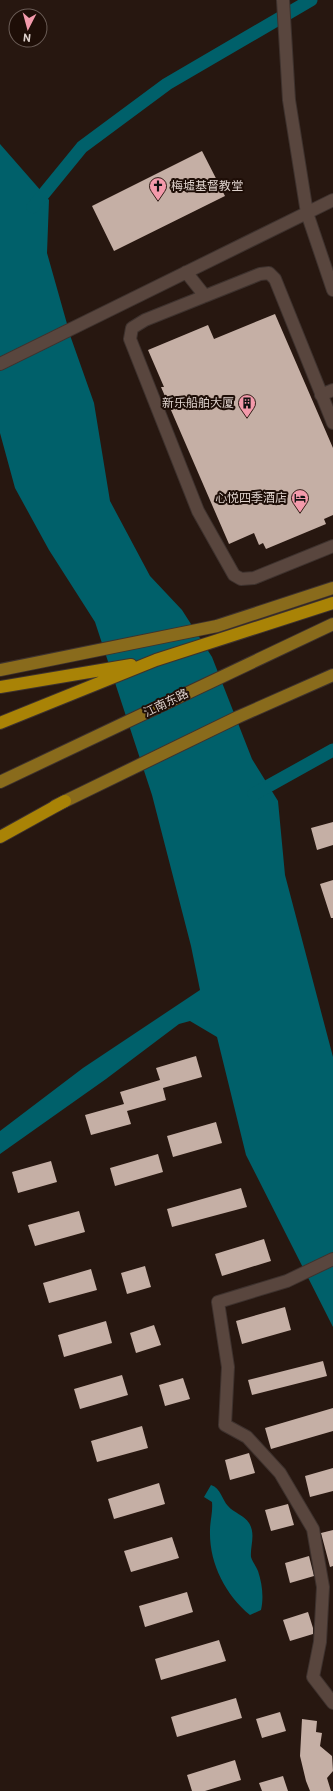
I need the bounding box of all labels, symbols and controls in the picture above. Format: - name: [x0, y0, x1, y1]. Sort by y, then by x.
- north arrow: [8, 8, 48, 48]
- text: N: [22, 31, 32, 44]
- church icon: 梅墟基督教堂: [148, 176, 168, 201]
- place label: 梅墟基督教堂: [171, 179, 243, 193]
- building icon: 新乐船舶大厦: [237, 393, 257, 418]
- place label: 新乐船舶大厦: [162, 396, 234, 410]
- hotel icon: 心悦四季酒店: [290, 488, 310, 513]
- place label: 心悦四季酒店: [215, 491, 287, 505]
- street label: 江南东路: [141, 686, 191, 720]

